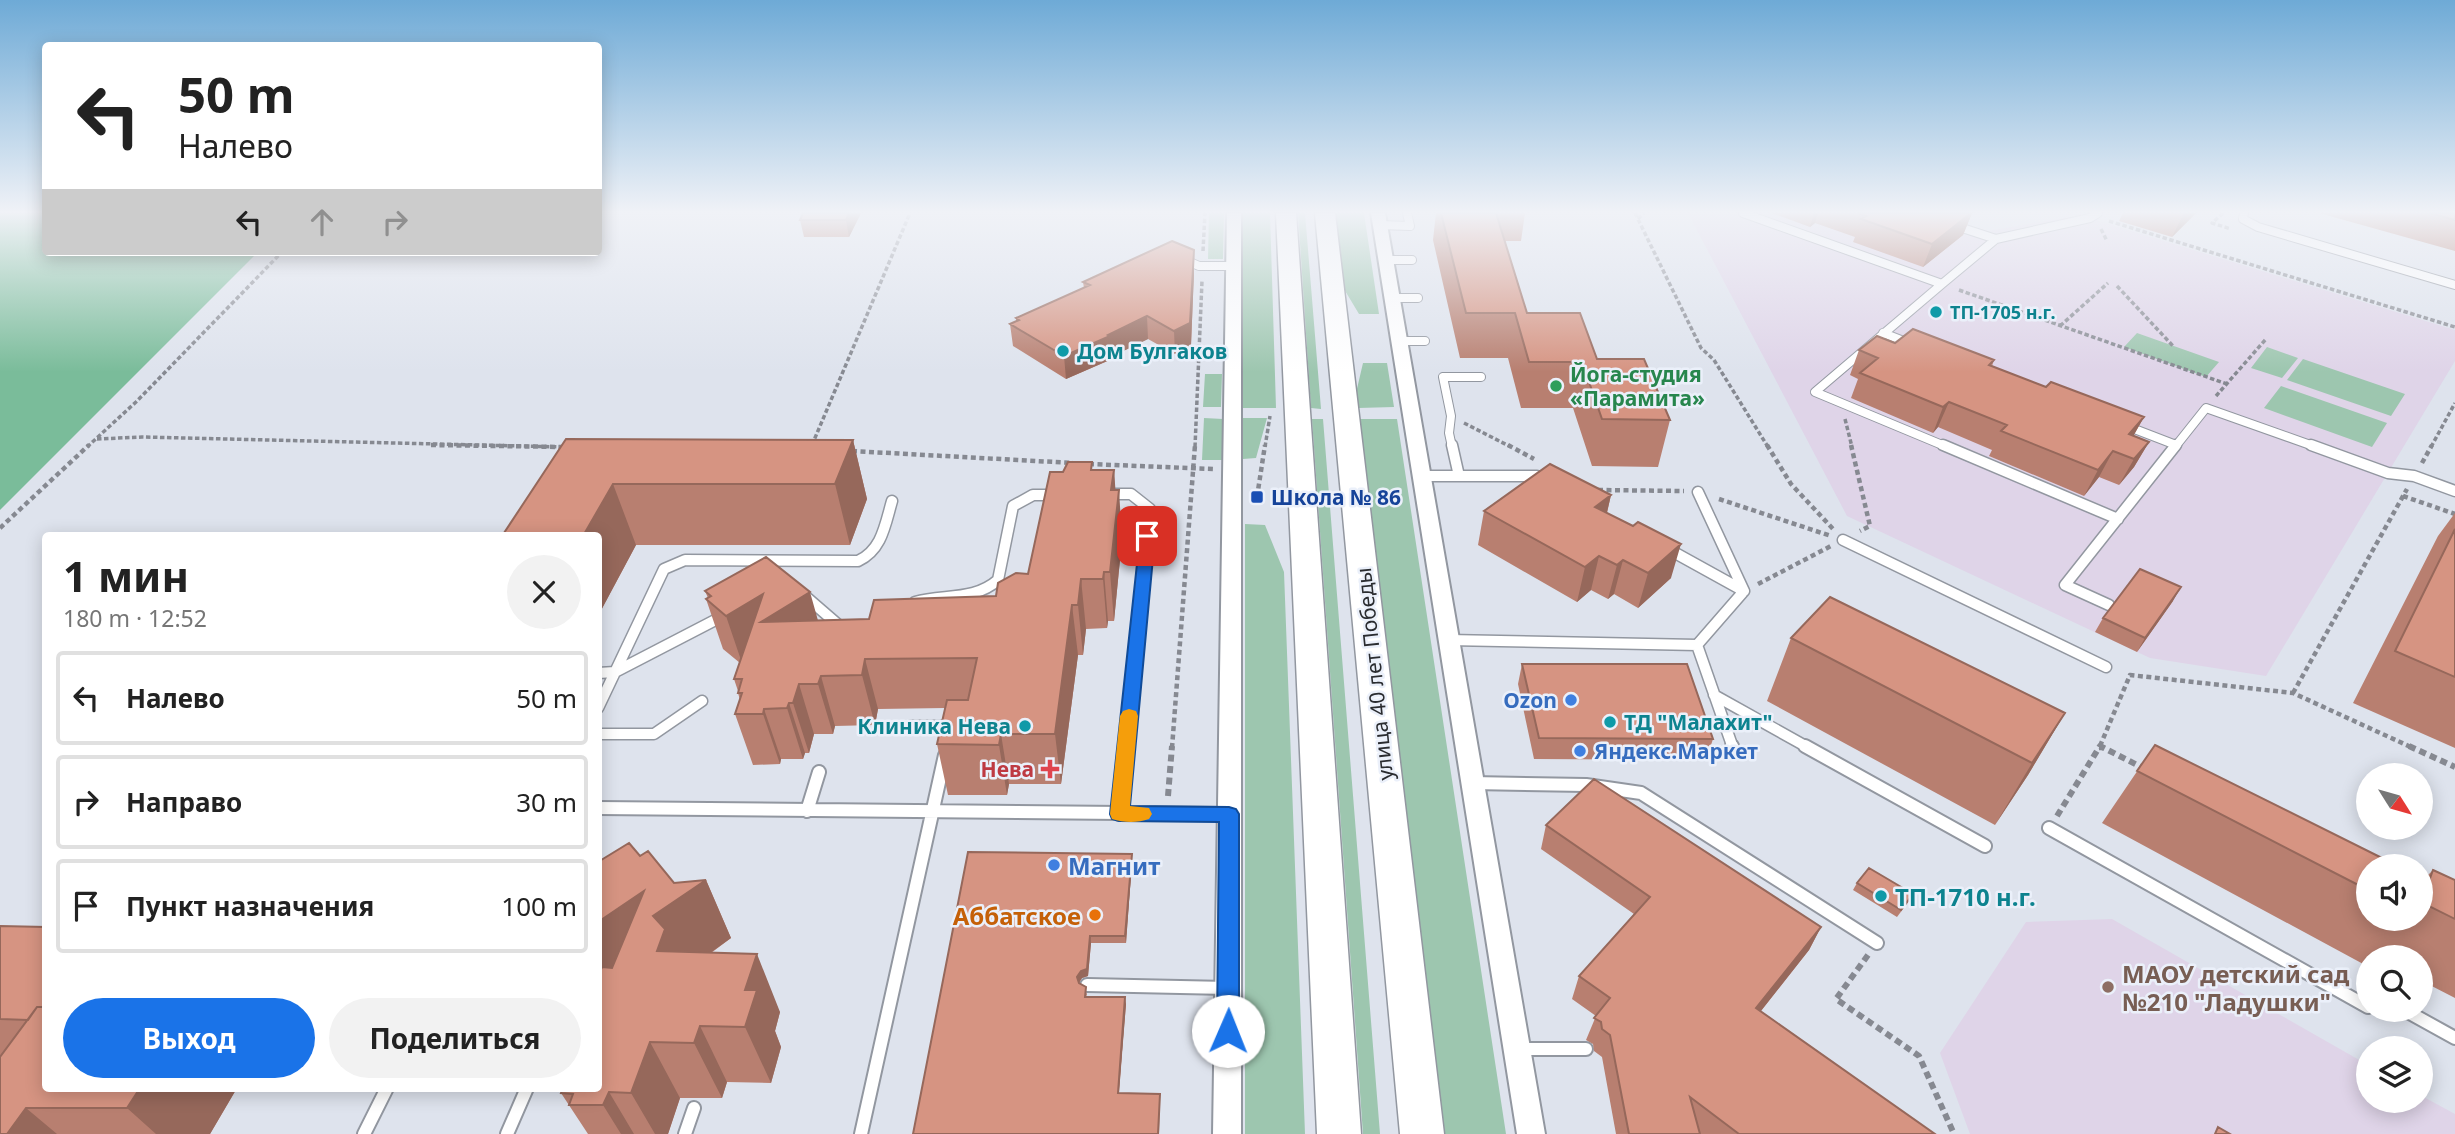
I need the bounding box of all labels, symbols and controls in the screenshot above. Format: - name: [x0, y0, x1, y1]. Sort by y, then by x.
- text: 50 m: [178, 61, 295, 127]
- icon: left: [63, 70, 154, 161]
- text: Налево: [178, 124, 293, 167]
- icon: left: [230, 203, 268, 241]
- icon: ahead: [303, 203, 341, 241]
- icon: right: [376, 203, 414, 241]
- place label: ТП-1705 н.г.: [1950, 300, 2055, 324]
- marker: ТП-1705 н.г.: [1928, 304, 1944, 320]
- place label: Дом Булгаков: [1077, 337, 1227, 365]
- marker: Дом Булгаков: [1055, 343, 1071, 359]
- place label: Йога-студия «Парамита»: [1570, 360, 1705, 412]
- marker: Йога-студия «Парамита»: [1548, 378, 1564, 394]
- place label: Школа № 86: [1271, 483, 1401, 511]
- marker: Школа № 86: [1249, 489, 1265, 505]
- pin: [1117, 506, 1177, 566]
- icon: arrive: [1128, 517, 1166, 555]
- text: 1 мин: [63, 547, 189, 604]
- button: close: [507, 555, 581, 629]
- street label: улица 40 лет Победы: [1349, 566, 1399, 782]
- text: 180 m · 12:52: [63, 602, 207, 634]
- icon: left: [67, 679, 105, 717]
- text: Налево: [126, 680, 225, 716]
- text: 50 m: [516, 680, 577, 716]
- place label: Ozon: [1503, 686, 1557, 714]
- marker: Ozon: [1563, 692, 1579, 708]
- place label: ТД "Малахит": [1624, 708, 1772, 736]
- place label: Клиника Нева: [857, 712, 1011, 740]
- marker: ТД "Малахит": [1602, 714, 1618, 730]
- marker: Клиника Нева: [1017, 718, 1033, 734]
- place label: Яндекс.Маркет: [1594, 737, 1758, 765]
- marker: Яндекс.Маркет: [1572, 743, 1588, 759]
- place label: Нева: [981, 755, 1034, 783]
- marker: Нева: [1040, 759, 1060, 779]
- north arrow: [2356, 763, 2432, 840]
- map controls: [2356, 763, 2433, 1113]
- icon: right: [67, 783, 105, 821]
- text: Направо: [126, 784, 242, 820]
- text: 30 m: [516, 784, 577, 820]
- place label: Магнит: [1068, 849, 1160, 882]
- button: sound: [2356, 854, 2433, 931]
- marker: Магнит: [1046, 857, 1062, 873]
- place label: ТП-1710 н.г.: [1895, 880, 2036, 913]
- icon: arrive: [67, 887, 105, 925]
- text: Пункт назначения: [126, 888, 374, 924]
- text: 100 m: [501, 888, 577, 924]
- marker: ТП-1710 н.г.: [1873, 888, 1889, 904]
- place label: Аббатское: [953, 899, 1081, 932]
- marker: Аббатское: [1087, 907, 1103, 923]
- button: search: [2356, 945, 2433, 1022]
- place label: МАОУ детский сад №210 "Ладушки": [2122, 957, 2350, 1018]
- marker: МАОУ детский сад №210 "Ладушки": [2100, 979, 2116, 995]
- position arrow: [1191, 994, 1265, 1068]
- button: Выход: [63, 998, 315, 1078]
- button: Поделиться: [329, 998, 581, 1078]
- button: layers: [2356, 1036, 2433, 1113]

